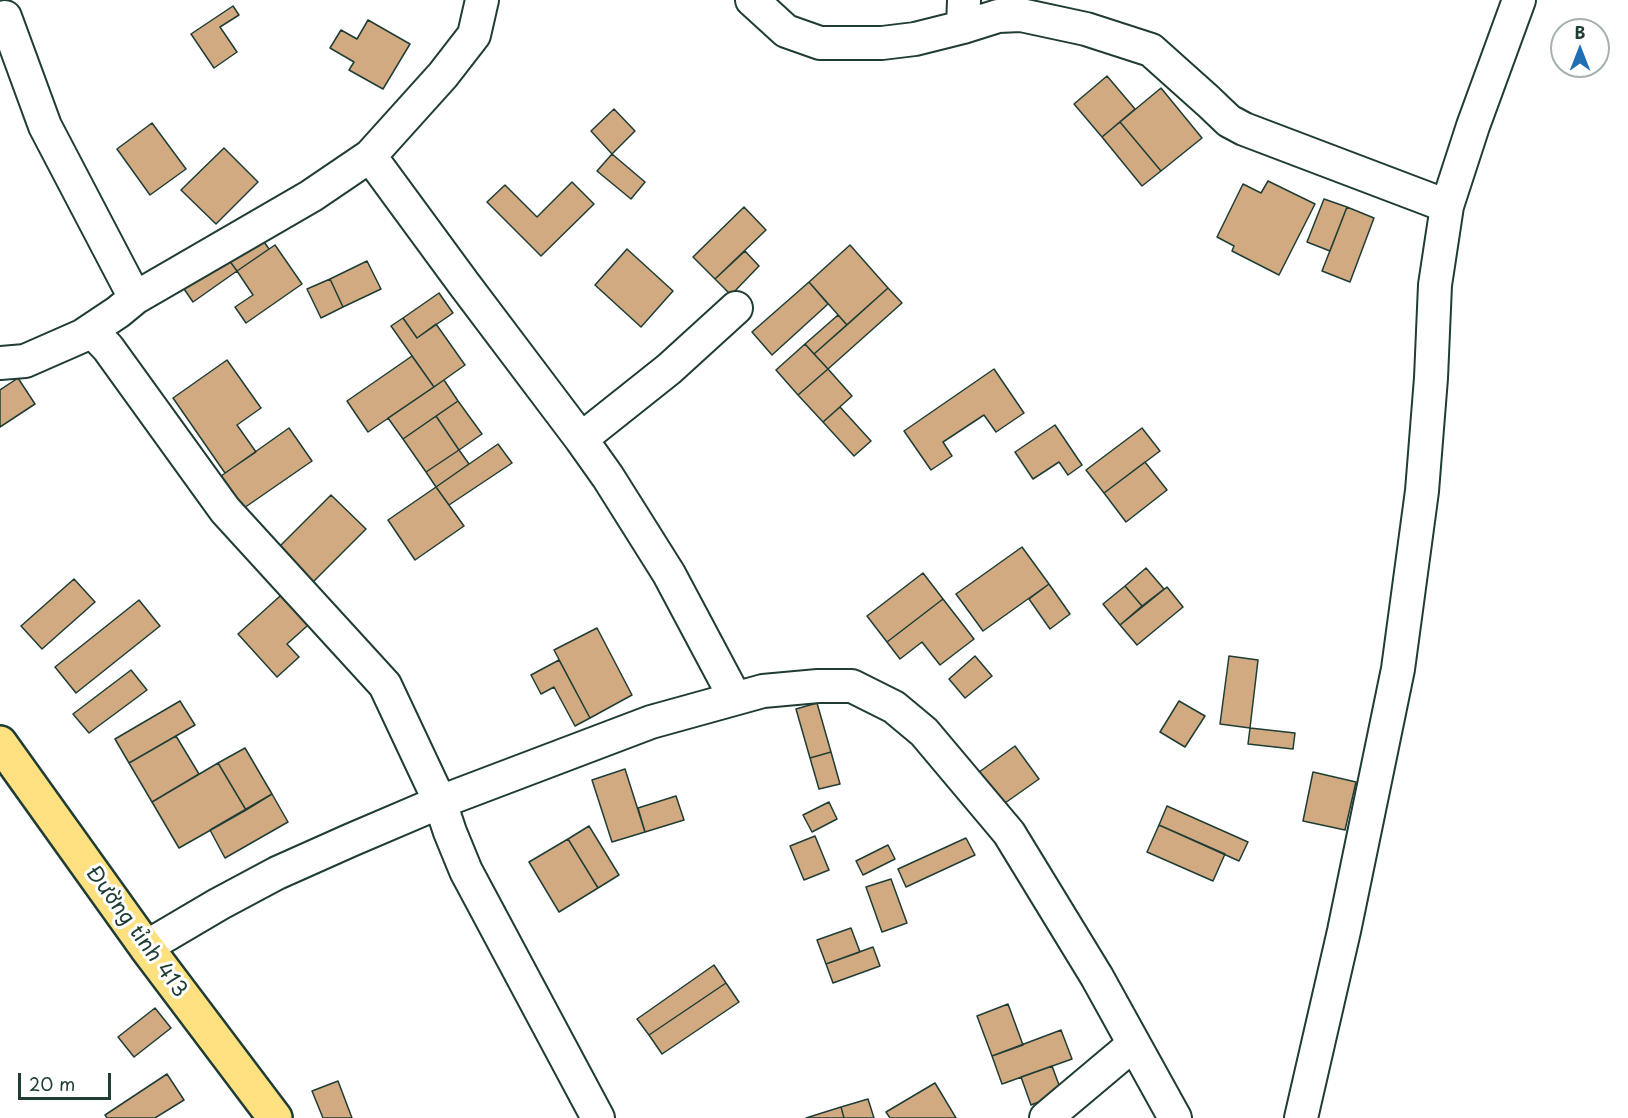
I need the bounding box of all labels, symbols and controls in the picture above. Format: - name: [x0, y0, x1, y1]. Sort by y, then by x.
- north arrow: [1550, 18, 1610, 78]
- text: B: [1575, 20, 1585, 44]
- street label: Đường tỉnh 413: [80, 861, 192, 1003]
- scale bar: [21, 1061, 114, 1099]
- text: 20 m: [29, 1070, 75, 1097]

